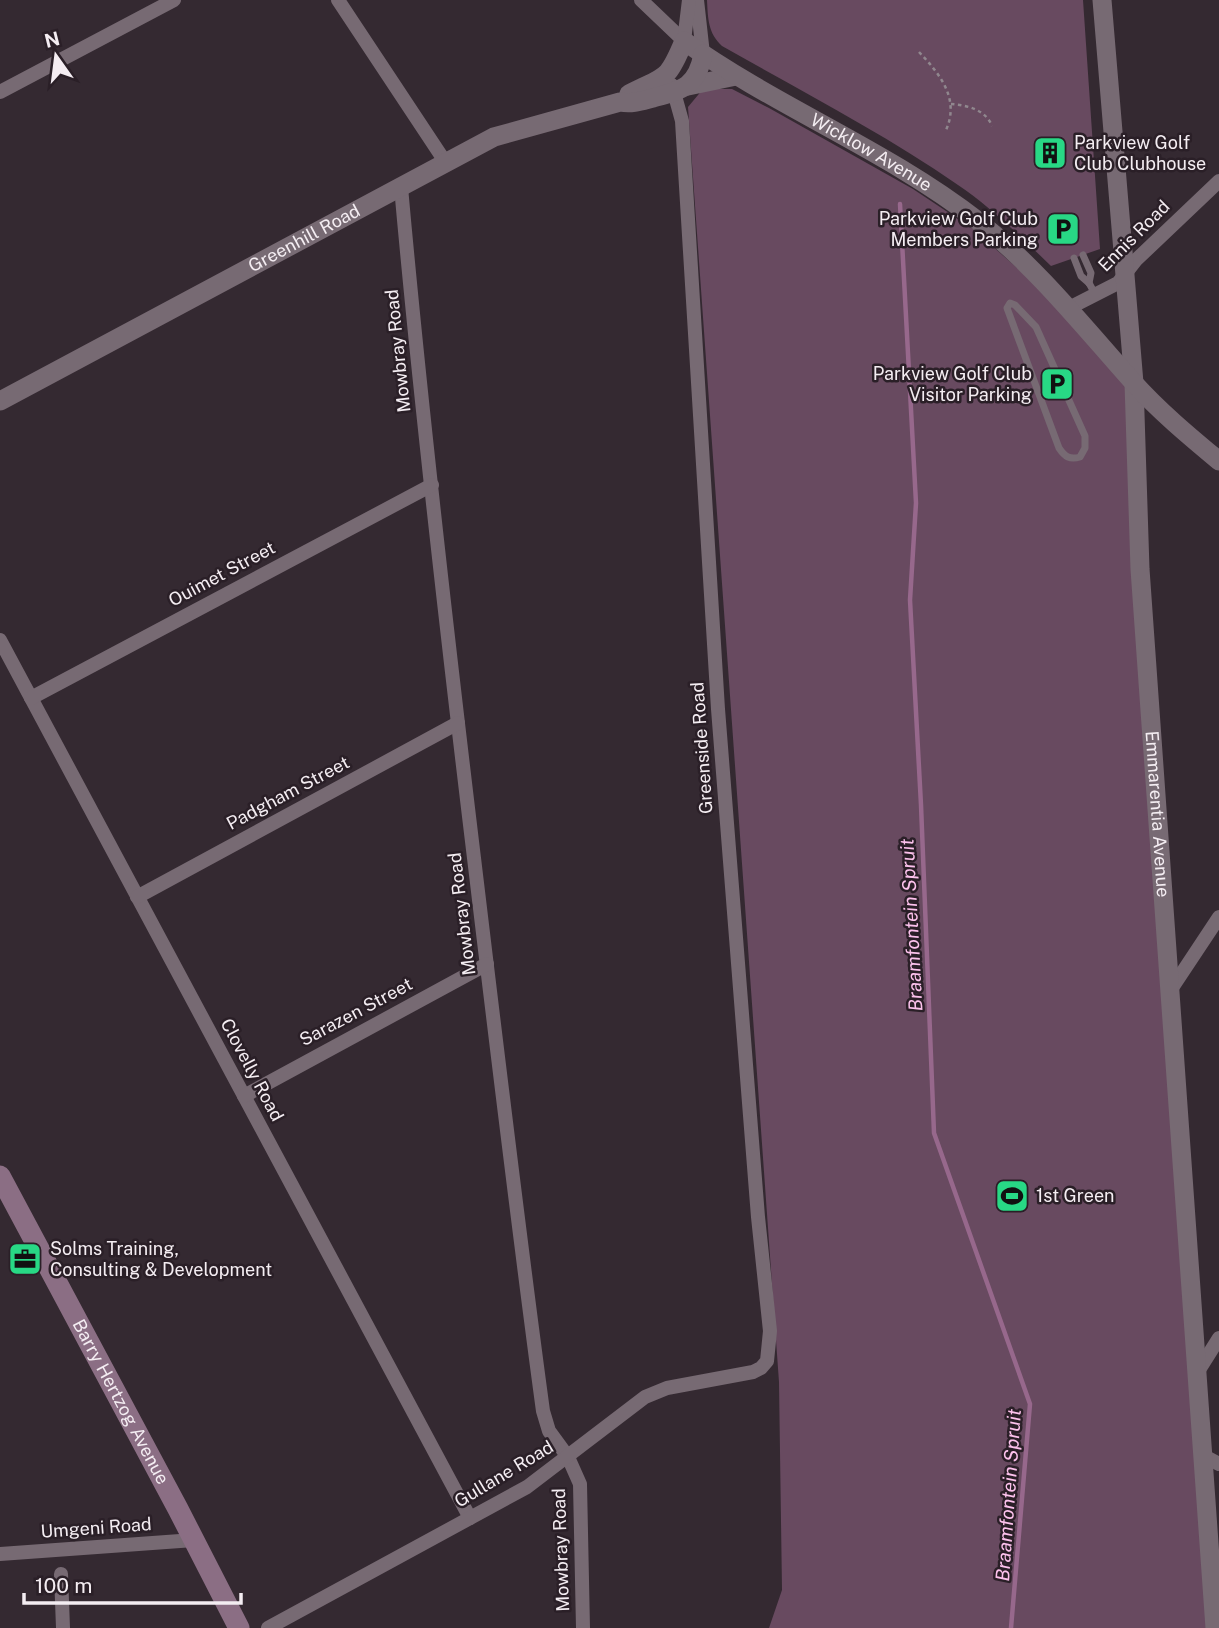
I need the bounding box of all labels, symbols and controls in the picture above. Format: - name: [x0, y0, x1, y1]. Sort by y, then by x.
- north arrow: [21, 21, 91, 91]
- text: N: [42, 27, 62, 52]
- street label: Wicklow Avenue: [807, 109, 936, 195]
- place label: Parkview Golf Club Clubhouse: [1074, 132, 1206, 174]
- building icon: Parkview Golf Club Clubhouse: [1031, 134, 1069, 172]
- street label: Ennis Road: [1094, 196, 1174, 276]
- street label: Greenhill Road: [245, 200, 363, 276]
- place label: Parkview Golf Club Members Parking: [879, 208, 1038, 250]
- parking icon: Parkview Golf Club Members Parking: [1044, 210, 1082, 248]
- street label: Mowbray Road: [381, 288, 414, 414]
- place label: Parkview Golf Club Visitor Parking: [873, 363, 1032, 405]
- parking icon: Parkview Golf Club Visitor Parking: [1038, 365, 1076, 403]
- street label: Ouimet Street: [165, 537, 279, 610]
- street label: Greenside Road: [686, 681, 717, 815]
- street label: Emmarentia Avenue: [1141, 730, 1174, 898]
- street label: Padgham Street: [223, 751, 353, 834]
- water label: Braamfontein Spruit: [895, 838, 927, 1012]
- street label: Mowbray Road: [444, 851, 479, 977]
- street label: Sarazen Street: [296, 973, 416, 1050]
- street label: Clovelly Road: [217, 1015, 288, 1125]
- sports icon: 1st Green: [993, 1177, 1031, 1215]
- place label: 1st Green: [1036, 1185, 1114, 1206]
- place label: Solms Training, Consulting & Development: [50, 1238, 272, 1280]
- office icon: Solms Training, Consulting & Development: [6, 1240, 44, 1278]
- street label: Barry Hertzog Avenue: [68, 1315, 174, 1488]
- water label: Braamfontein Spruit: [991, 1408, 1025, 1582]
- street label: Gullane Road: [450, 1436, 557, 1511]
- street label: Mowbray Road: [548, 1488, 573, 1612]
- street label: Umgeni Road: [40, 1513, 152, 1542]
- scale bar: [24, 1562, 242, 1606]
- text: 100 m: [35, 1573, 92, 1598]

